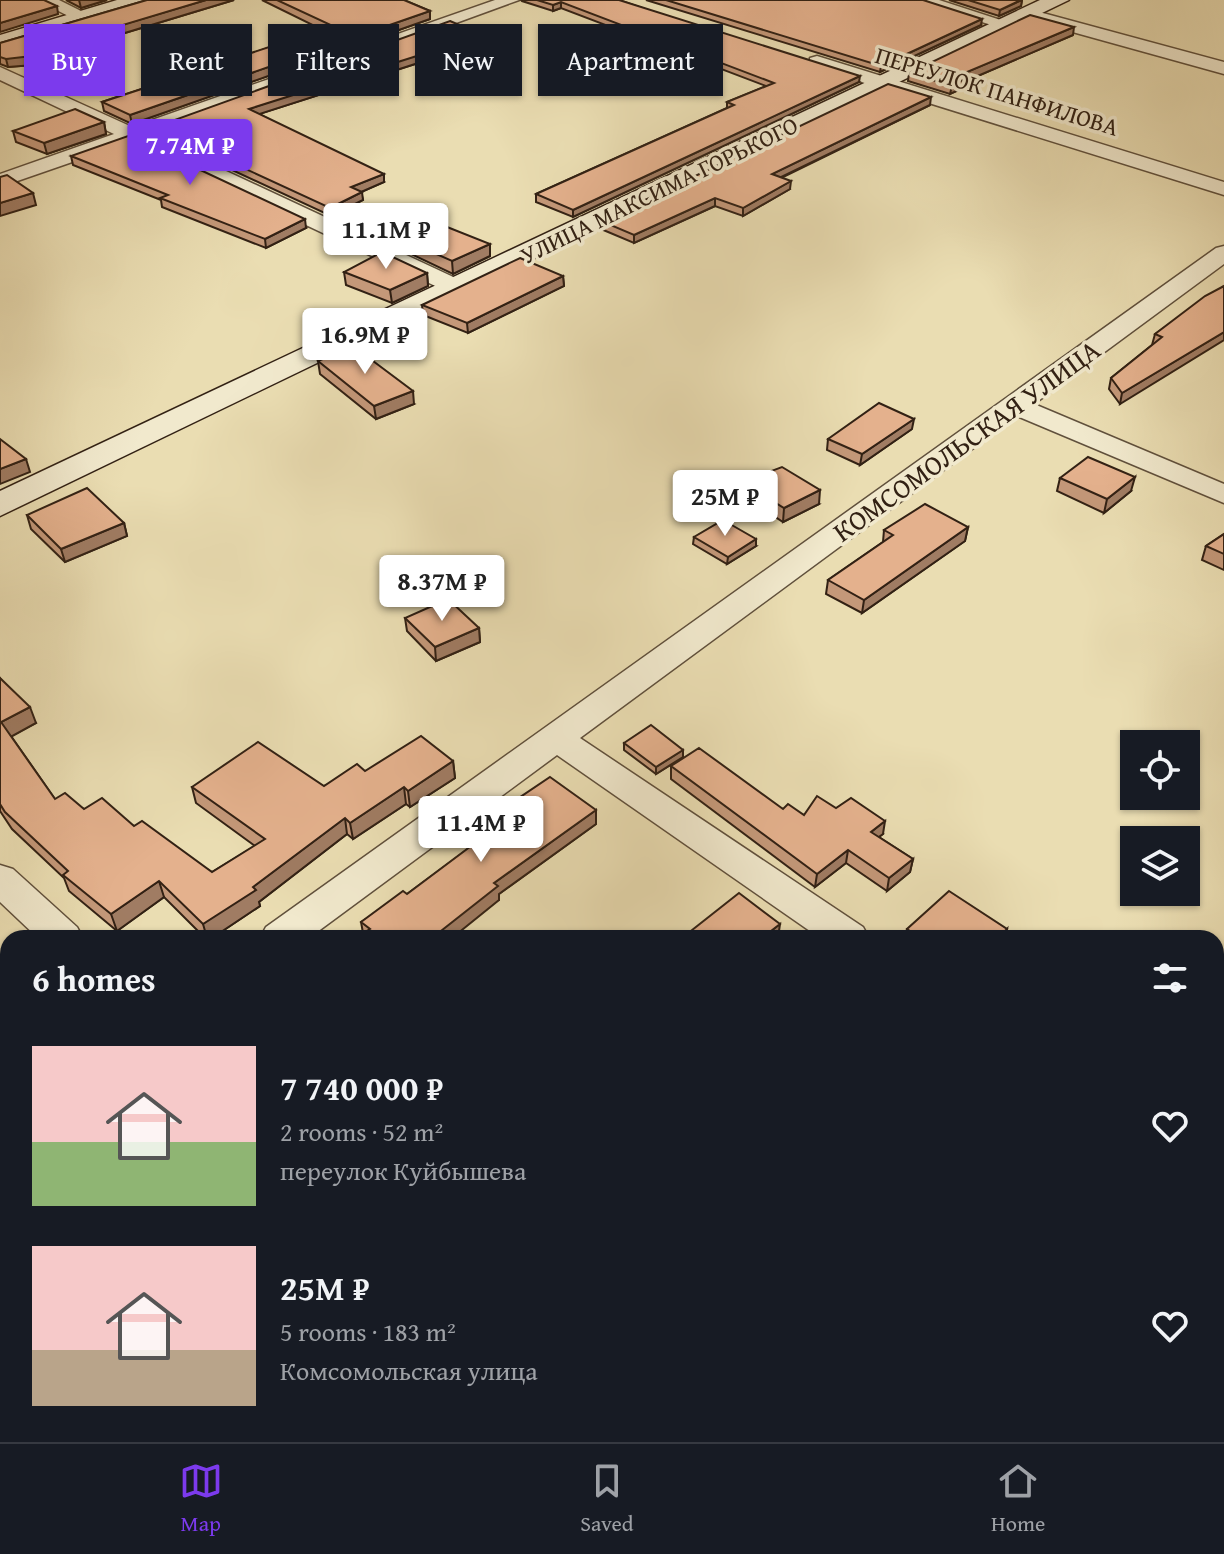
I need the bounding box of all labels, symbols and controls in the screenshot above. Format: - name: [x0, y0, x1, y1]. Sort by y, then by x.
- chip: Buy: [24, 24, 125, 96]
- chip: Rent: [141, 24, 252, 96]
- chip: Filters: [268, 24, 399, 96]
- chip: New: [415, 24, 522, 96]
- chip: Apartment: [538, 24, 723, 96]
- street label: ПЕРЕУЛОК ПАНФИЛОВА: [871, 37, 1123, 145]
- street label: УЛИЦА МАКСИМА ГОРЬКОГО: [514, 107, 804, 273]
- pin: 7.74M ₽: [116, 119, 264, 187]
- text: 7.74M ₽: [145, 125, 235, 164]
- pin: 11.1M ₽: [312, 203, 460, 271]
- text: 11.1M ₽: [341, 209, 431, 248]
- pin: 16.9M ₽: [291, 308, 439, 376]
- text: 16.9M ₽: [320, 314, 410, 353]
- street label: КОМСОМОЛЬСКАЯ УЛИЦА: [824, 329, 1108, 551]
- pin: 25M ₽: [669, 470, 781, 538]
- text: 25M ₽: [691, 476, 759, 515]
- pin: 8.37M ₽: [368, 555, 516, 623]
- text: 8.37M ₽: [397, 561, 487, 600]
- map controls: [1120, 730, 1200, 906]
- button: locate: [1120, 730, 1200, 810]
- pin: 11.4M ₽: [407, 796, 555, 864]
- text: 11.4M ₽: [436, 802, 526, 841]
- button: layers: [1120, 826, 1200, 906]
- text: 6 homes: [32, 954, 156, 1003]
- icon: filters: [1148, 956, 1192, 1000]
- text: 7 740 000 ₽: [280, 1063, 443, 1112]
- icon: home: [96, 1078, 192, 1174]
- icon: heart: [1148, 1104, 1192, 1148]
- text: 2 rooms · 52 m²: [280, 1112, 443, 1151]
- text: переулок Куйбышева: [280, 1151, 526, 1190]
- text: 25M ₽: [280, 1263, 370, 1312]
- icon: home: [96, 1278, 192, 1374]
- icon: heart: [1148, 1304, 1192, 1348]
- text: 5 rooms · 183 m²: [280, 1312, 456, 1351]
- text: Комсомольская улица: [280, 1351, 538, 1390]
- tab: Map: [179, 1459, 223, 1539]
- tab: Saved: [580, 1459, 634, 1539]
- tab: Home: [991, 1459, 1045, 1539]

